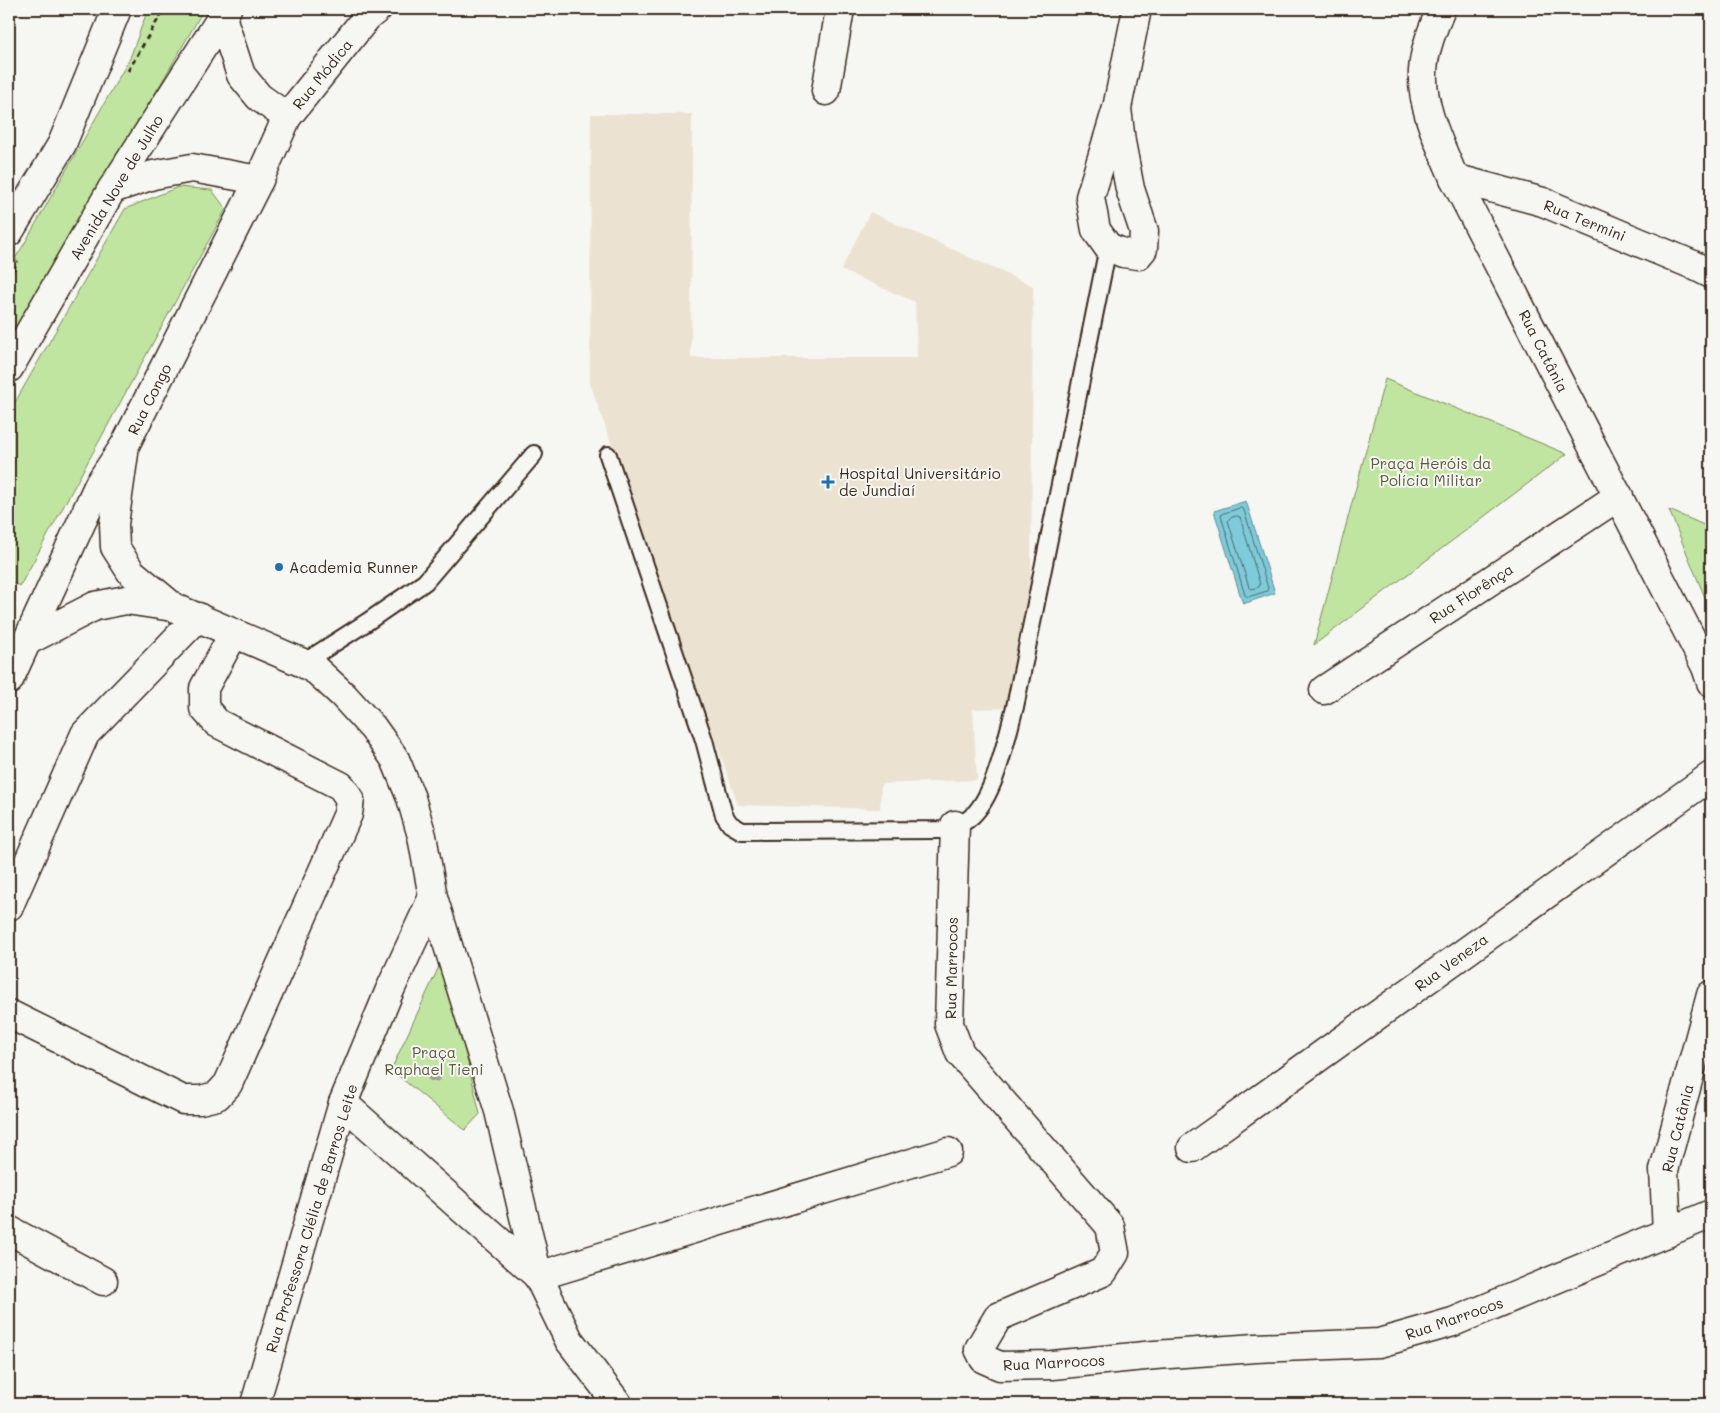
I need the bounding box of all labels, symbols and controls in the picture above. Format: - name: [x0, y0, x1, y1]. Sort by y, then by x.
- street label: Rua Módica: [287, 35, 357, 113]
- street label: Avenida Nove de Julho: [65, 111, 167, 263]
- street label: Rua Termini: [1541, 195, 1629, 245]
- street label: Rua Catânia: [1515, 306, 1573, 396]
- street label: Rua Congo: [123, 360, 176, 438]
- park label: Praça Heróis da Polícia Militar: [1371, 453, 1491, 490]
- place label: Hospital Universitário de Jundiaí: [839, 463, 1001, 500]
- marker: Hospital Universitário de Jundiaí: [821, 475, 835, 489]
- place label: Academia Runner: [289, 557, 418, 577]
- street label: Rua Florênça: [1425, 558, 1517, 628]
- marker: Academia Runner: [273, 561, 285, 573]
- street label: Rua Marrocos: [940, 917, 962, 1019]
- street label: Rua Veneza: [1410, 929, 1492, 995]
- park label: Praça Raphael Tieni: [384, 1042, 484, 1079]
- street label: Rua Professora Clélia de Barros Leite: [260, 1081, 362, 1355]
- street label: Rua Catânia: [1656, 1082, 1698, 1174]
- street label: Rua Marrocos: [1402, 1292, 1506, 1344]
- street label: Rua Marrocos: [1002, 1349, 1106, 1375]

